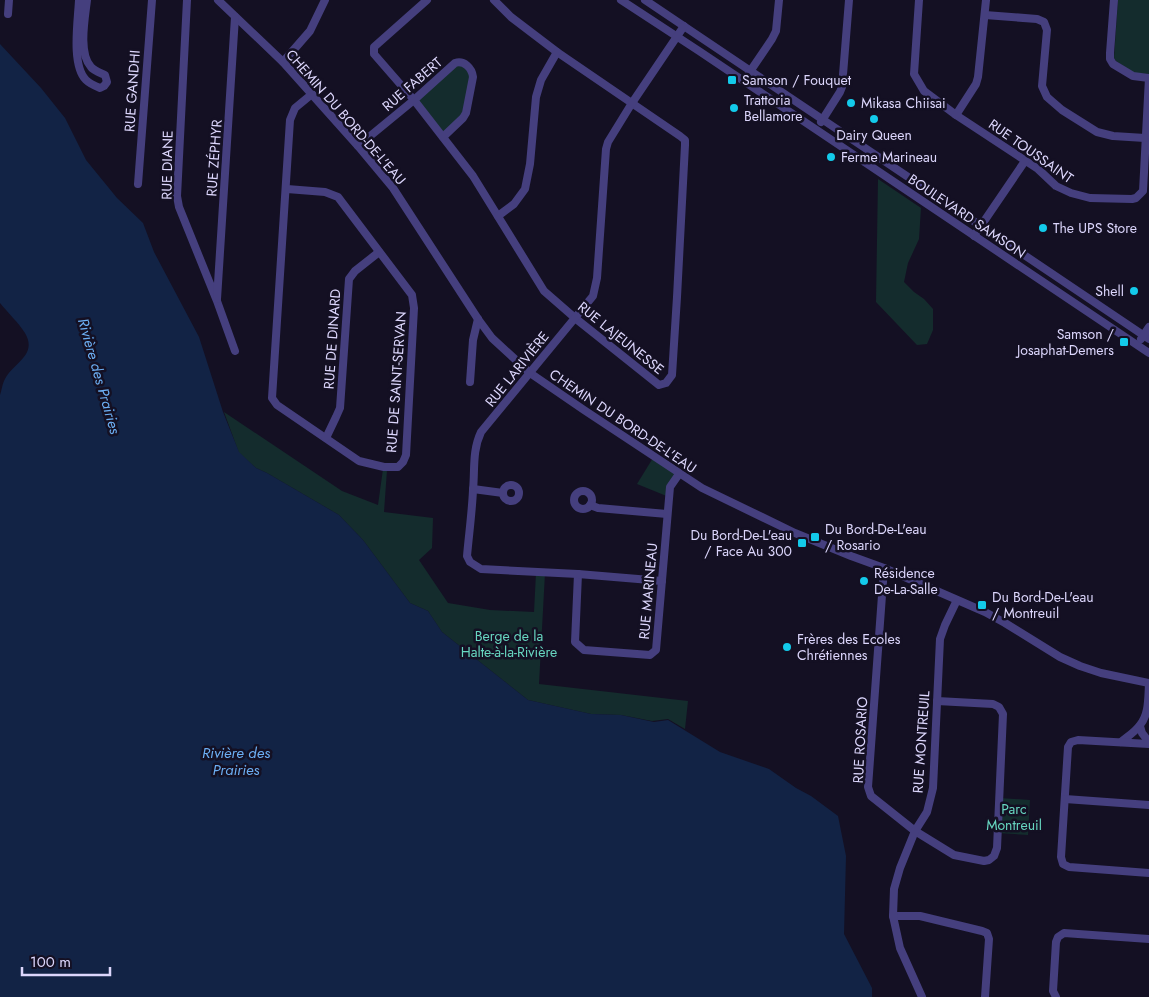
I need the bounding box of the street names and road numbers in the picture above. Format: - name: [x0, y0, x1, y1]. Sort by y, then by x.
- street label: CHEMIN DU BORD-DE-L'EAU: [281, 45, 411, 189]
- street label: RUE GANDHI: [119, 49, 145, 133]
- street label: RUE FABERT: [378, 52, 447, 116]
- street label: RUE TOUSSAINT: [985, 114, 1078, 188]
- street label: RUE ZÉPHYR: [201, 119, 227, 197]
- street label: RUE DIANE: [156, 130, 178, 200]
- street label: BOULEVARD SAMSON: [904, 169, 1030, 263]
- street label: RUE DE DINARD: [319, 288, 345, 390]
- street label: RUE LAJEUNESSE: [574, 297, 668, 379]
- street label: RUE DE SAINT-SERVAN: [381, 311, 411, 453]
- street label: RUE LARIVIÈRE: [480, 327, 554, 411]
- street label: CHEMIN DU BORD-DE-L'EAU: [545, 364, 701, 478]
- street label: RUE MARINEAU: [634, 542, 662, 640]
- street label: RUE MONTREUIL: [907, 690, 935, 794]
- street label: RUE ROSARIO: [848, 696, 872, 784]

